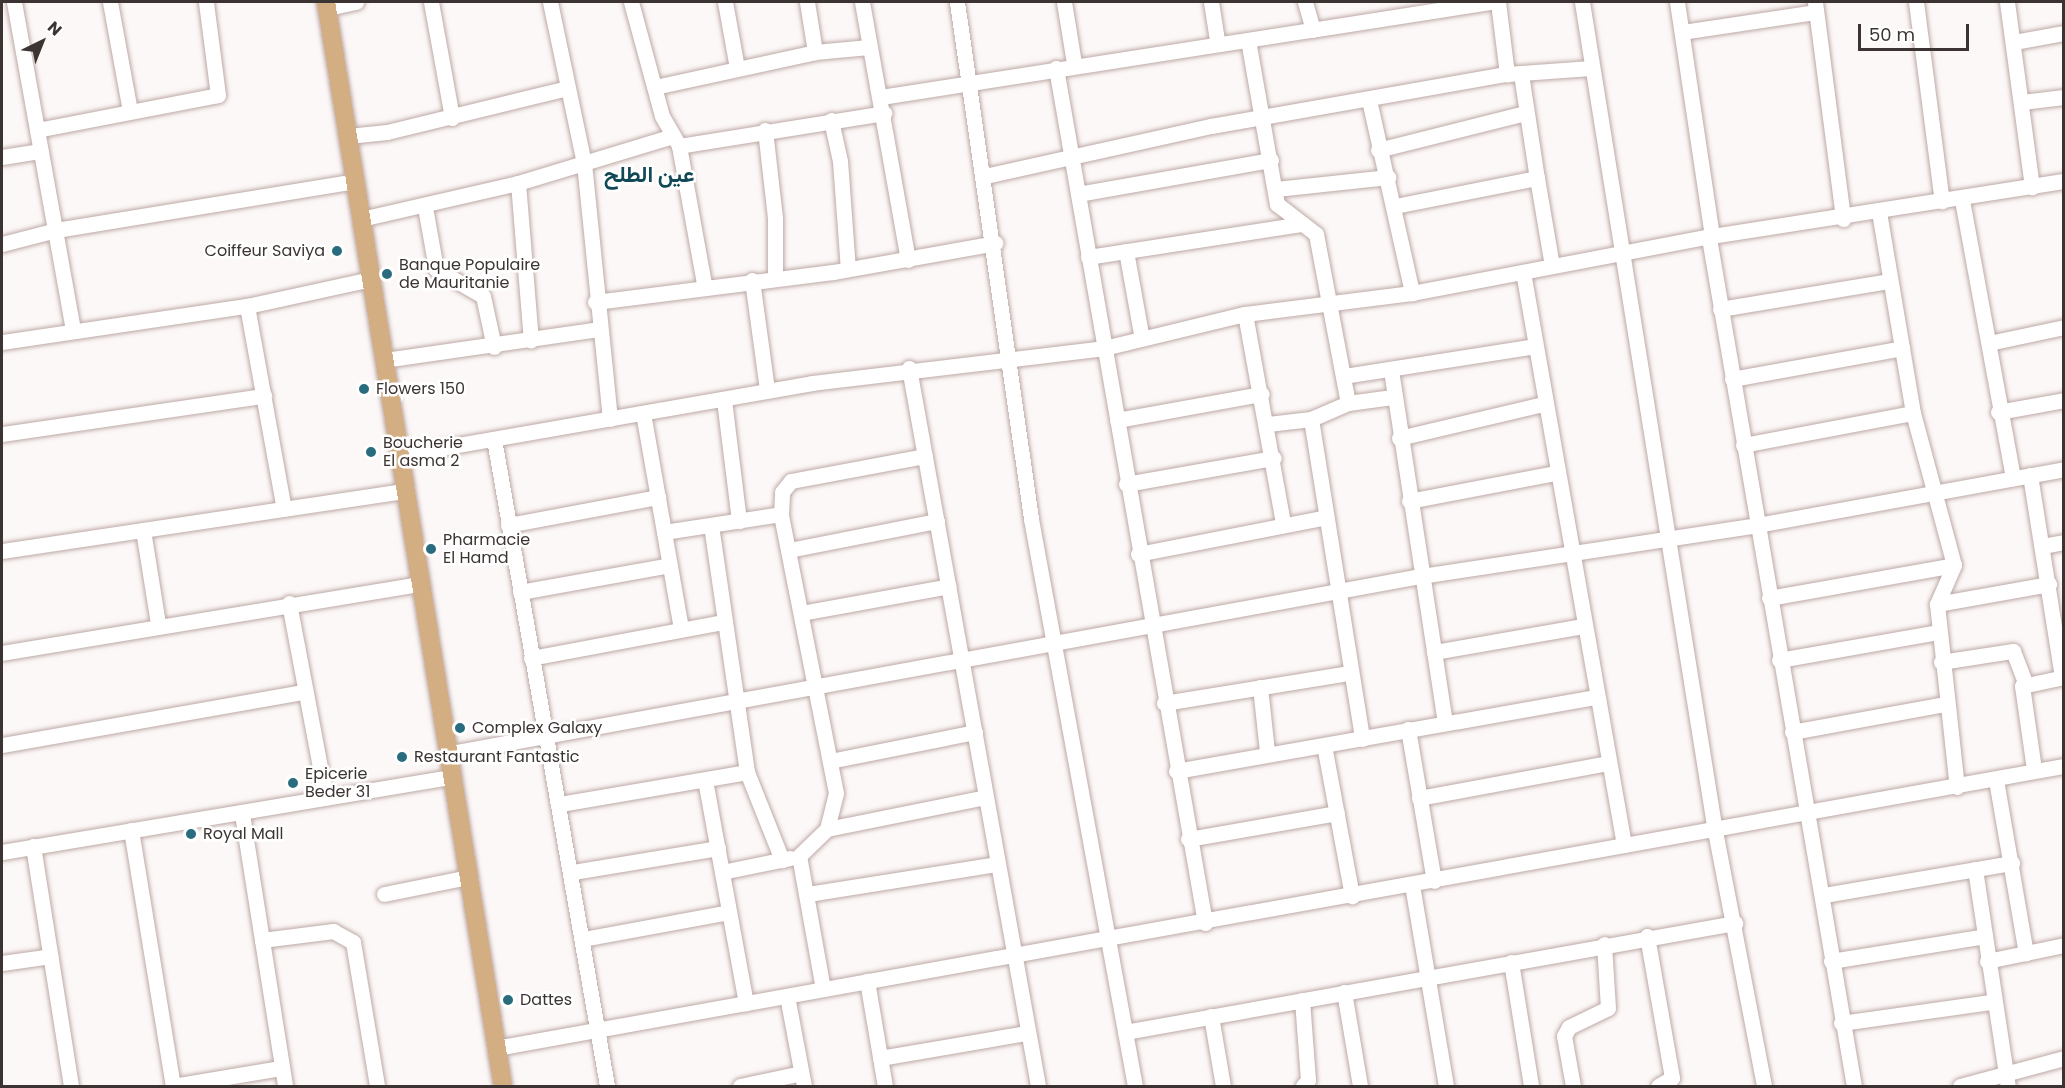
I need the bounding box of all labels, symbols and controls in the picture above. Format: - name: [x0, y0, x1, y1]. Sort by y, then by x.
- north arrow: [12, 12, 72, 72]
- scale bar: [1861, 12, 1972, 50]
- text: N: [42, 16, 67, 41]
- text: 50 m: [1869, 22, 1915, 47]
- district label: عين الطلح: [604, 162, 694, 188]
- place label: Coiffeur Saviya: [205, 241, 325, 261]
- marker: Coiffeur Saviya: [330, 244, 344, 258]
- place label: Banque Populaire de Mauritanie: [399, 255, 540, 293]
- marker: Banque Populaire de Mauritanie: [380, 267, 394, 281]
- place label: Flowers 150: [376, 379, 465, 399]
- marker: Flowers 150: [357, 382, 371, 396]
- place label: Boucherie El asma 2: [383, 433, 463, 471]
- marker: Boucherie El asma 2: [364, 445, 378, 459]
- place label: Pharmacie El Hamd: [443, 530, 530, 568]
- marker: Pharmacie El Hamd: [424, 542, 438, 556]
- place label: Complex Galaxy: [472, 718, 602, 738]
- marker: Complex Galaxy: [453, 721, 467, 735]
- place label: Restaurant Fantastic: [414, 747, 580, 767]
- marker: Restaurant Fantastic: [395, 750, 409, 764]
- place label: Epicerie Beder 31: [305, 764, 370, 802]
- marker: Epicerie Beder 31: [286, 776, 300, 790]
- place label: Royal Mall: [203, 824, 283, 844]
- marker: Royal Mall: [184, 827, 198, 841]
- place label: Dattes: [520, 990, 572, 1010]
- marker: Dattes: [501, 993, 515, 1007]

